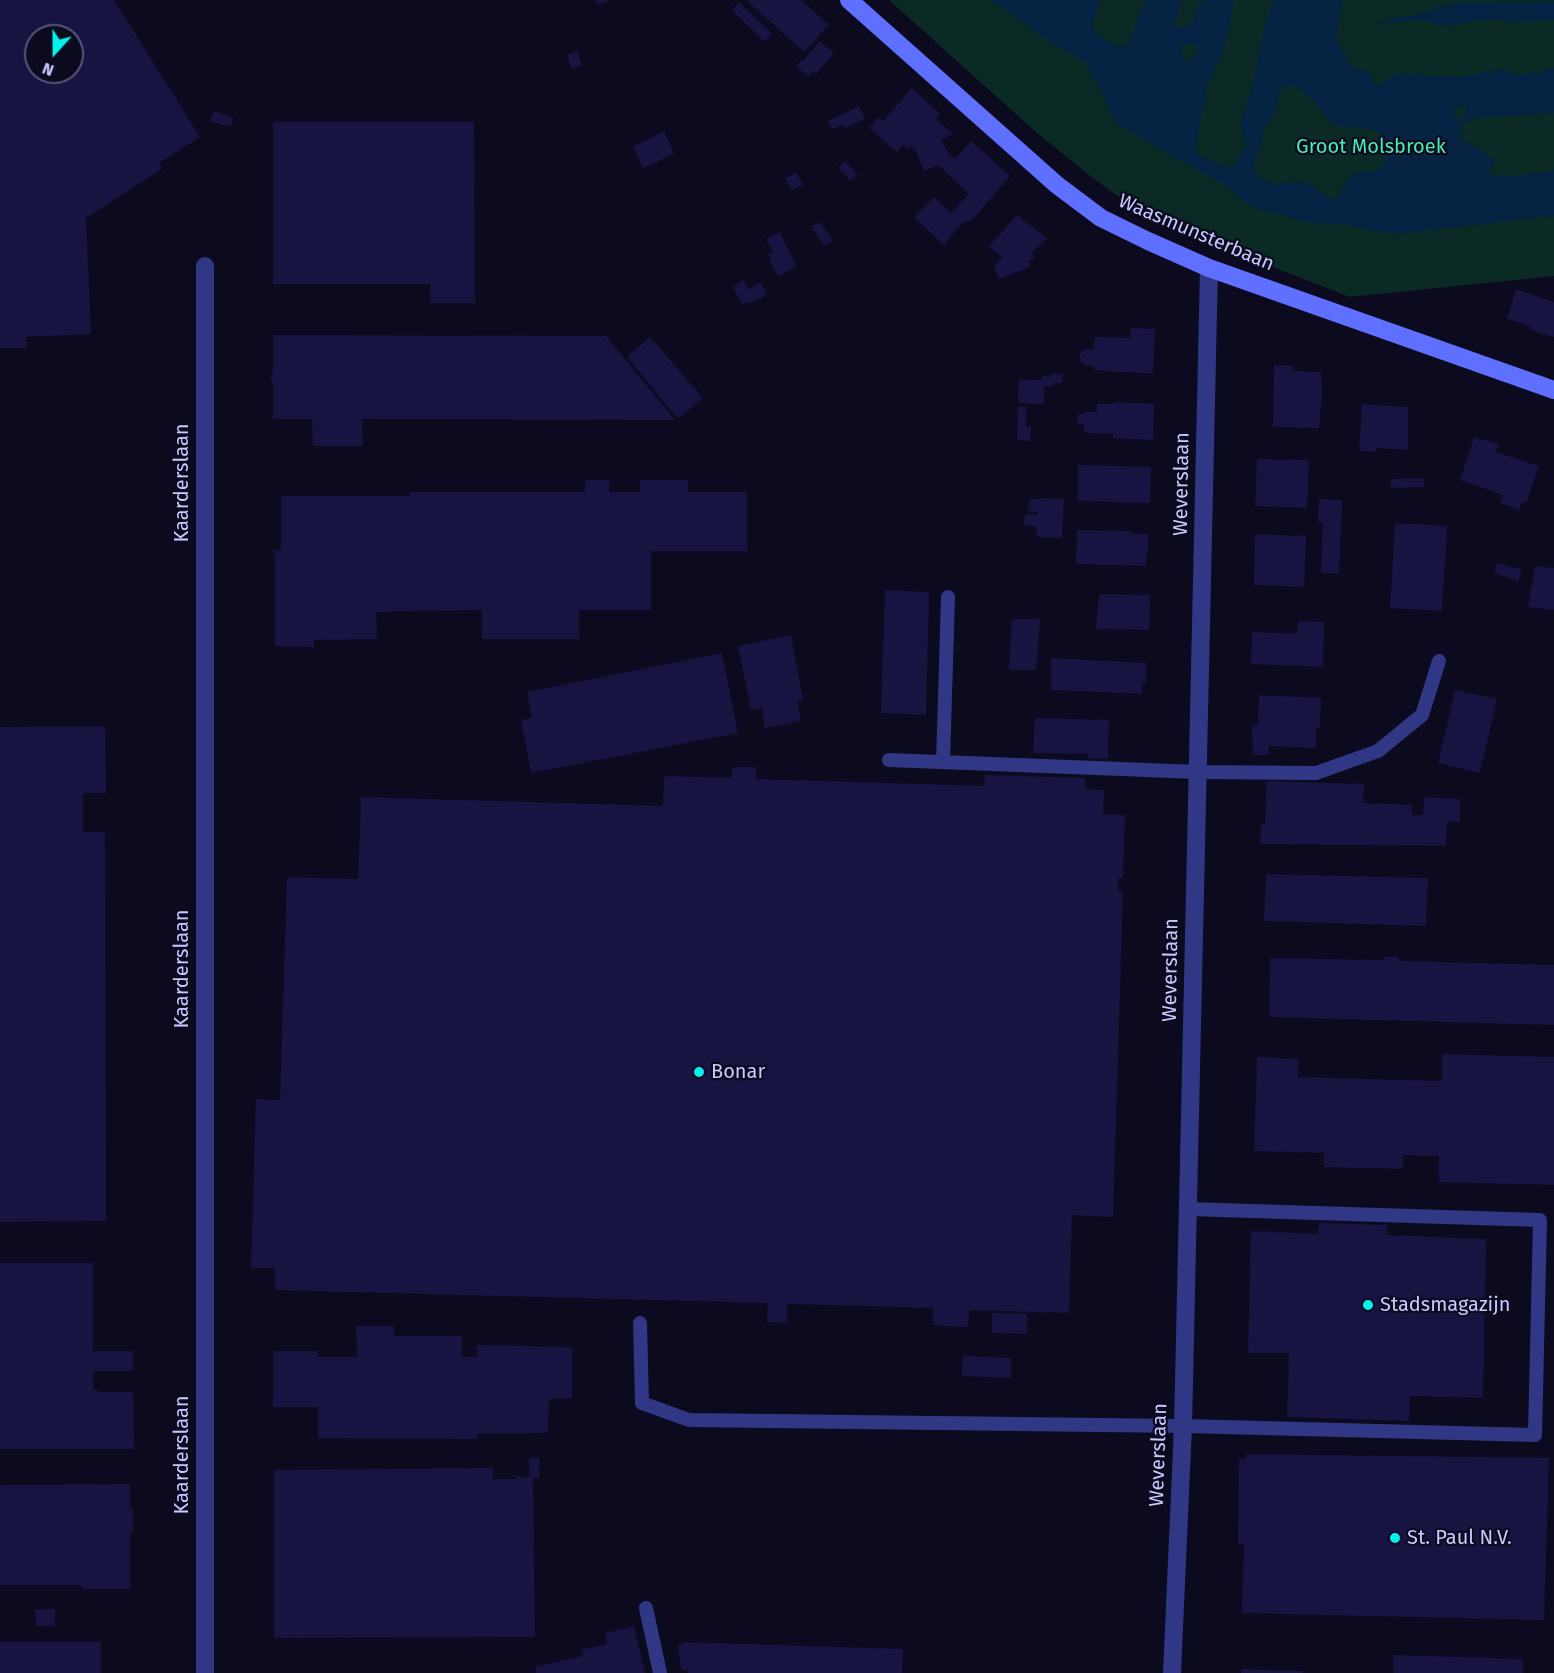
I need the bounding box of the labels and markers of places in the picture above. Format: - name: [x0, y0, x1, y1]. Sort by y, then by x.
- place label: Bonar: [711, 1060, 765, 1084]
- marker: Bonar: [692, 1065, 706, 1079]
- place label: Stadsmagazijn: [1380, 1293, 1511, 1317]
- marker: Stadsmagazijn: [1361, 1298, 1375, 1312]
- place label: St. Paul N.V.: [1407, 1526, 1512, 1550]
- marker: St. Paul N.V.: [1388, 1531, 1402, 1545]

